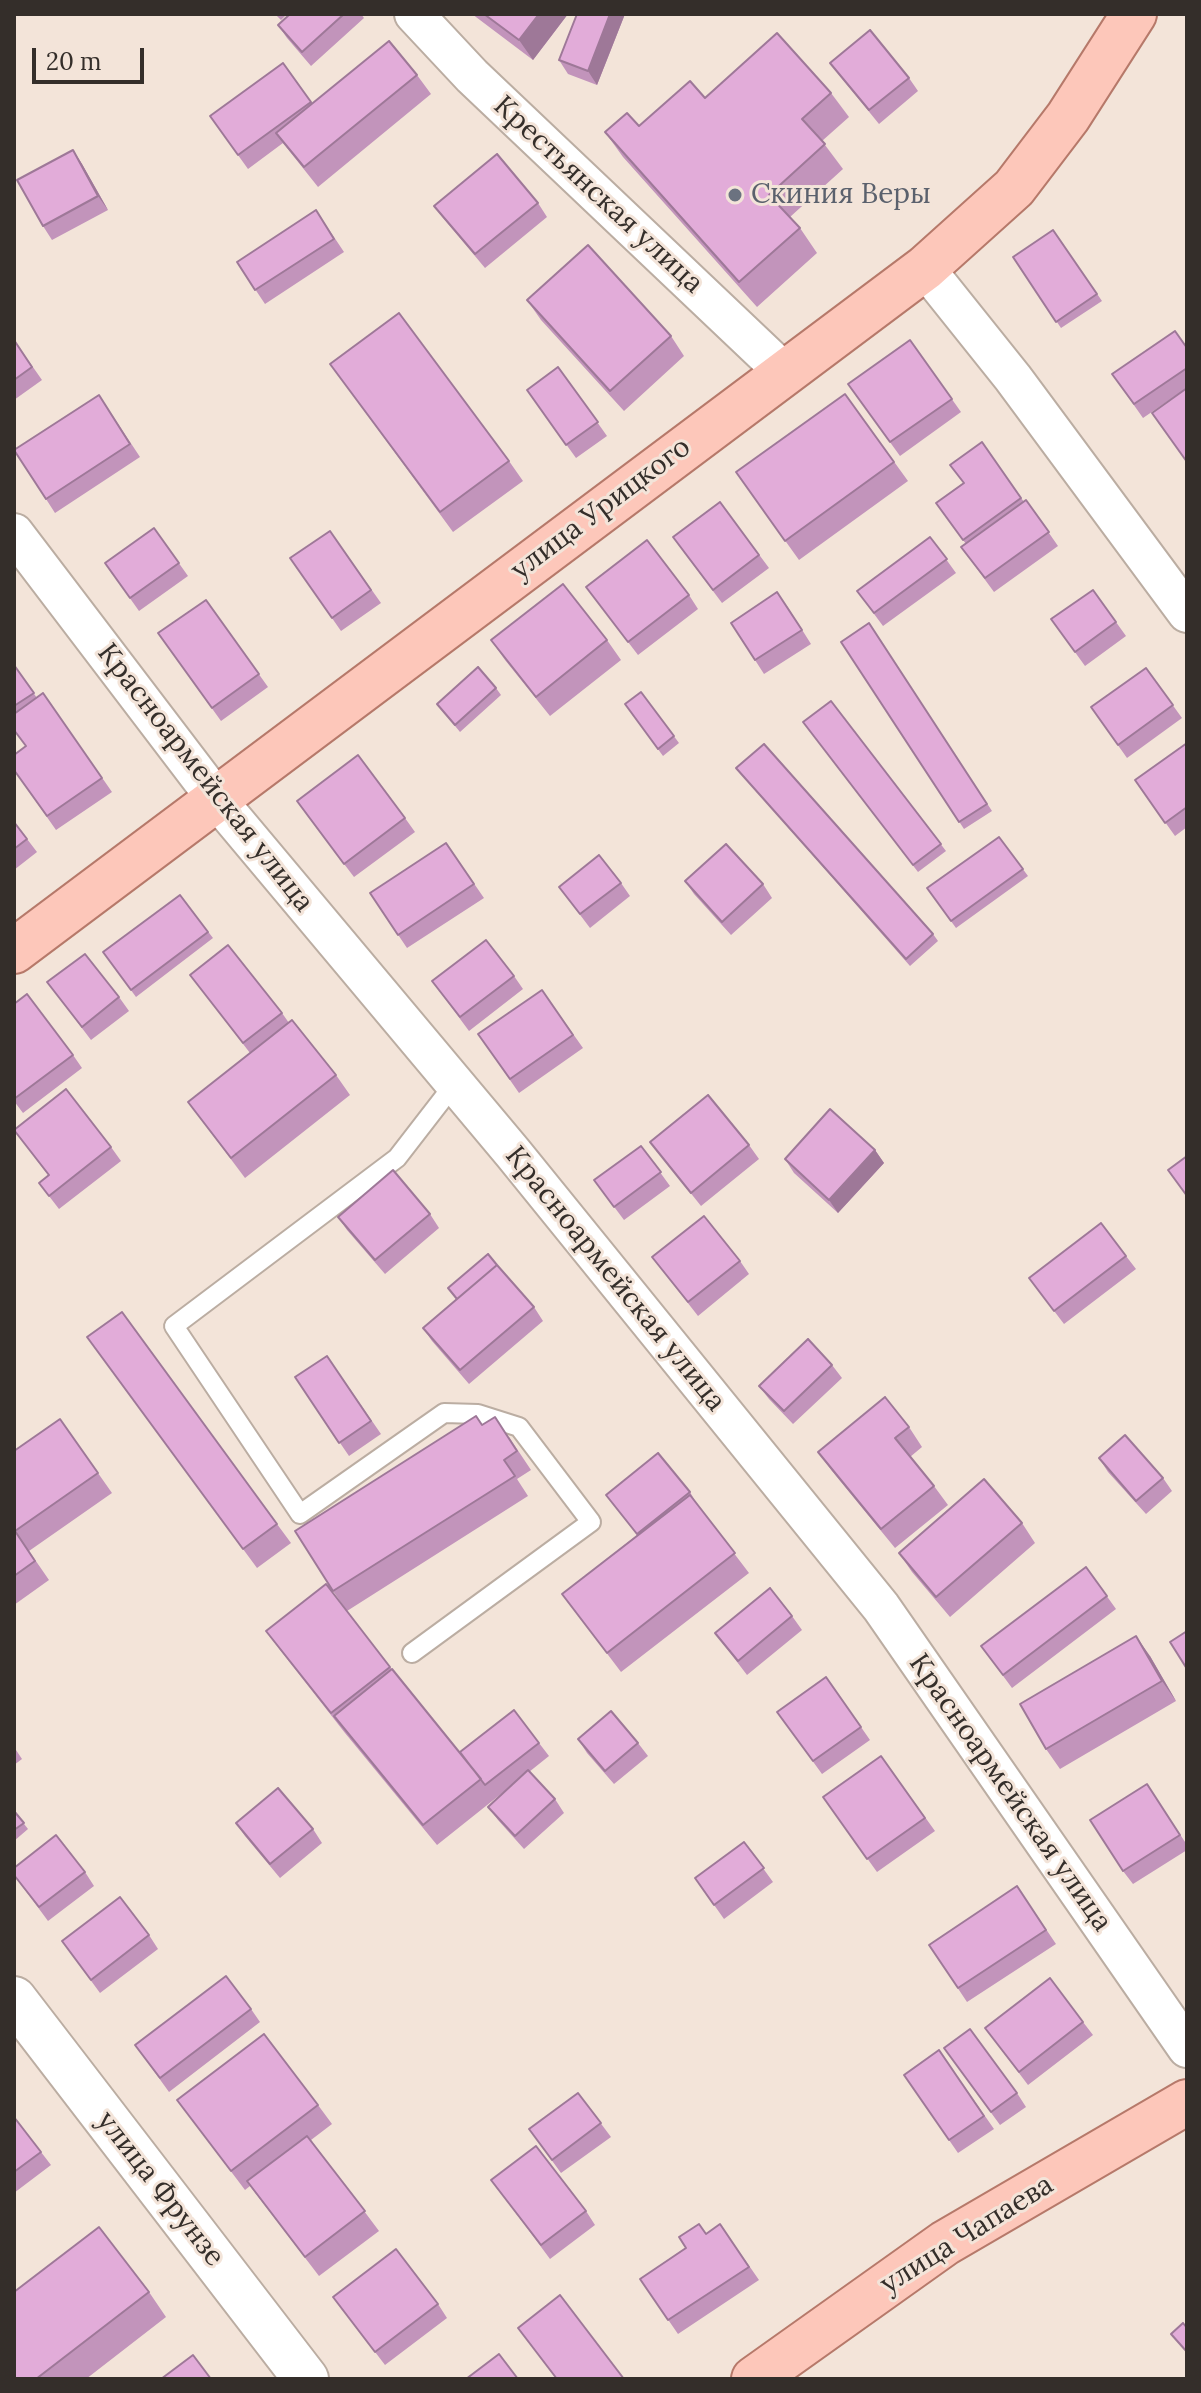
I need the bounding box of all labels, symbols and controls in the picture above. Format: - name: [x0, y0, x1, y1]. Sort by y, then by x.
- scale bar: [36, 32, 148, 82]
- text: 20 m: [46, 46, 102, 77]
- street label: Крестьянская улица: [486, 89, 710, 301]
- place label: Скиния Веры: [751, 178, 931, 212]
- marker: Скиния Веры: [726, 186, 744, 204]
- street label: улица Урицкого: [505, 431, 697, 587]
- street label: Красноармейская улица: [90, 637, 320, 919]
- street label: Красноармейская улица: [498, 1140, 732, 1418]
- street label: Красноармейская улица: [901, 1648, 1119, 1938]
- street label: улица Фрунзе: [89, 2105, 231, 2273]
- street label: улица Чапаева: [874, 2168, 1060, 2302]

